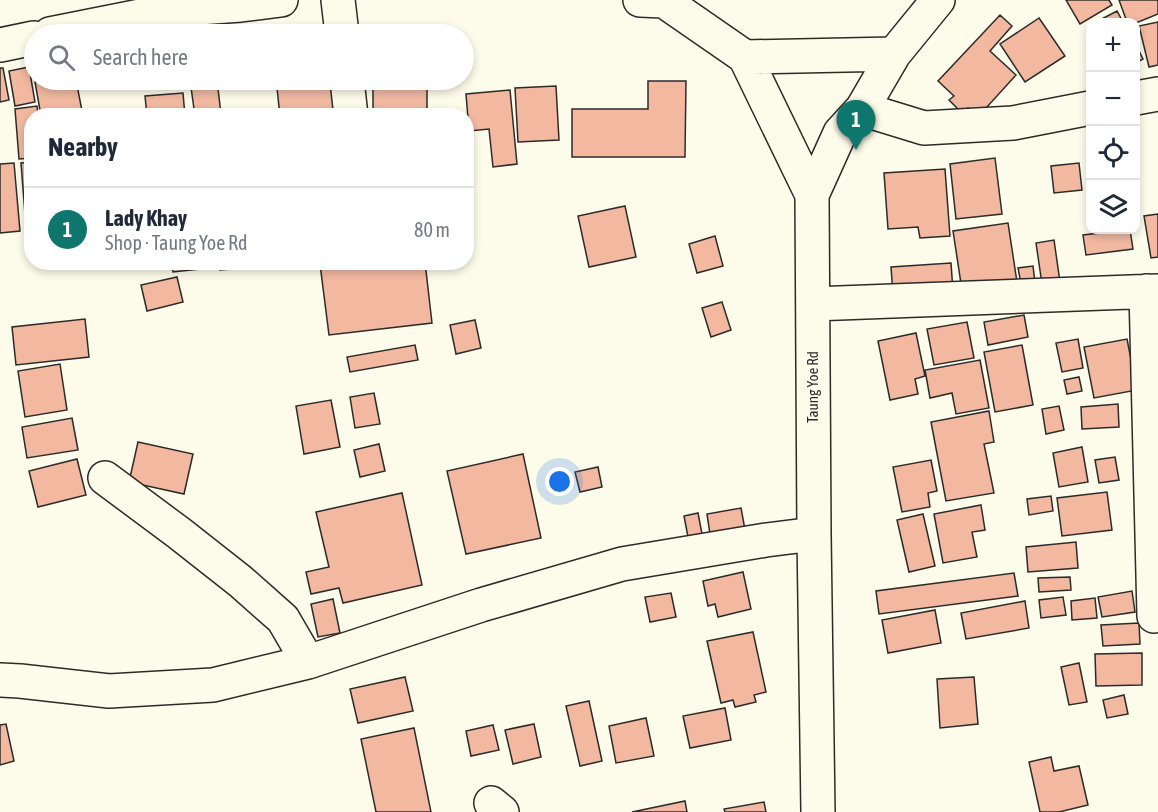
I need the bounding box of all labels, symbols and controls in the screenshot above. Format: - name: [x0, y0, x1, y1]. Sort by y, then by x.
- map controls: [1086, 18, 1140, 234]
- button: +: [1086, 18, 1140, 72]
- search box: [24, 24, 474, 90]
- icon: search: [45, 41, 78, 74]
- text: Search here: [93, 44, 188, 70]
- button: −: [1086, 72, 1140, 126]
- pin: 1: [836, 100, 876, 150]
- button: locate: [1086, 126, 1140, 180]
- text: Nearby: [48, 132, 118, 162]
- button: layers: [1086, 180, 1140, 234]
- text: Lady Khay: [105, 205, 187, 231]
- text: 1: [63, 218, 72, 241]
- text: 80 m: [414, 218, 450, 241]
- text: Shop · Taung Yoe Rd: [105, 231, 248, 254]
- street label: Taung Yoe Rd: [804, 351, 821, 423]
- your location: [545, 467, 574, 496]

